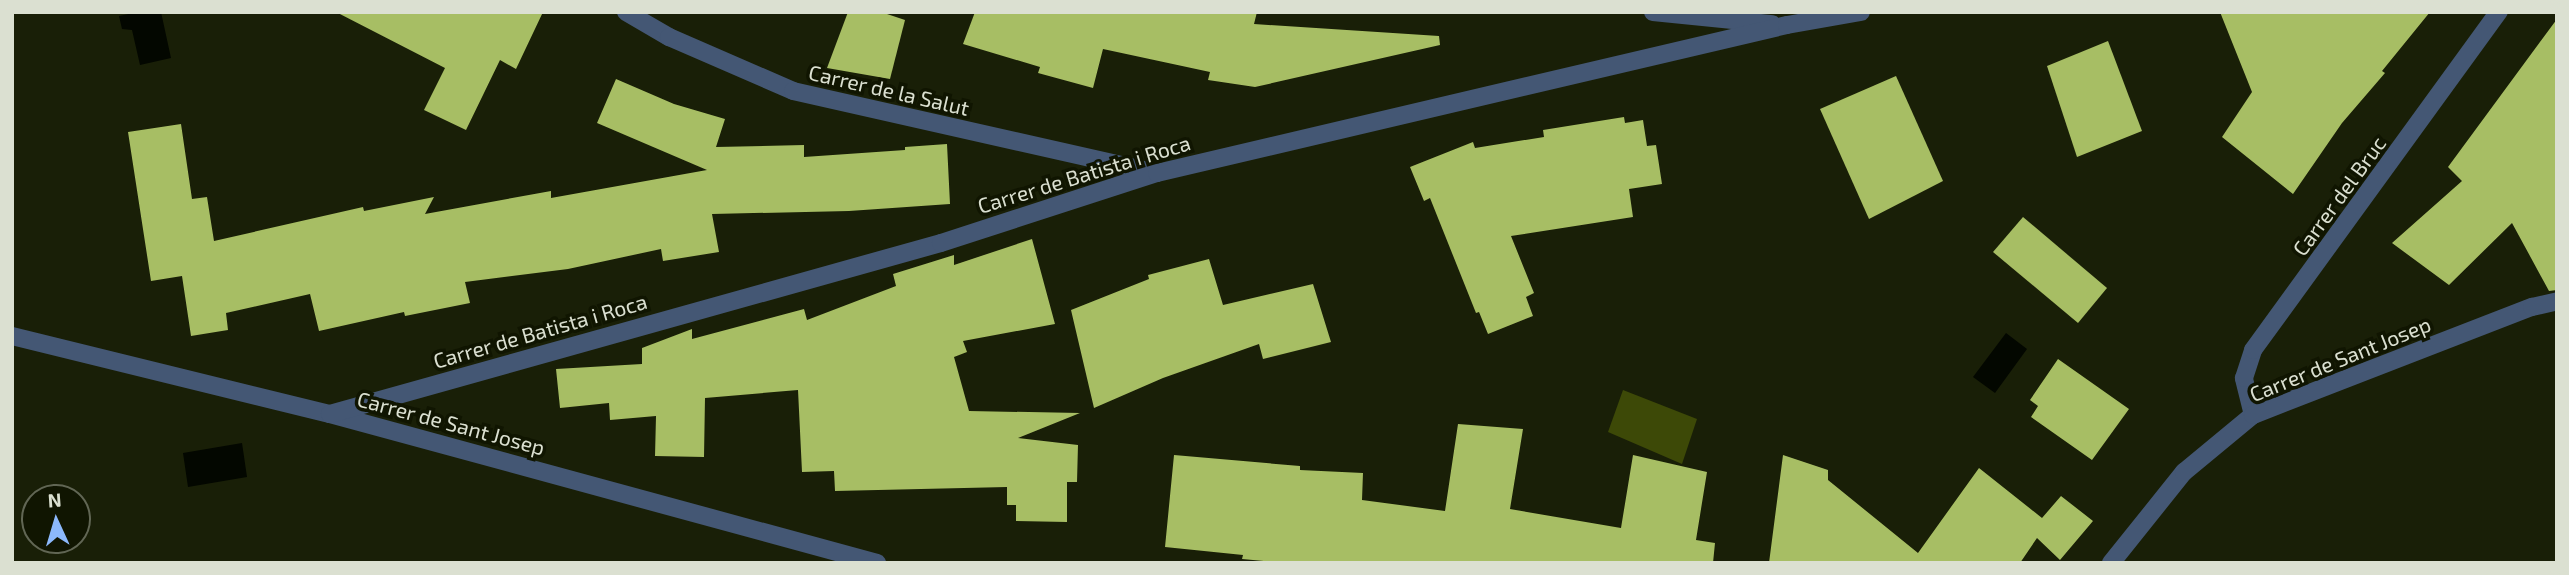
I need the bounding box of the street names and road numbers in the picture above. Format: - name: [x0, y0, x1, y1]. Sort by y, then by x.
- street label: Carrer de la Salut: [806, 59, 972, 121]
- street label: Carrer de Batista i Roca: [974, 130, 1194, 218]
- street label: Carrer del Bruc: [2287, 131, 2391, 261]
- street label: Carrer de Batista i Roca: [430, 288, 650, 374]
- street label: Carrer de Sant Josep: [2245, 311, 2435, 407]
- street label: Carrer de Sant Josep: [354, 386, 548, 460]

